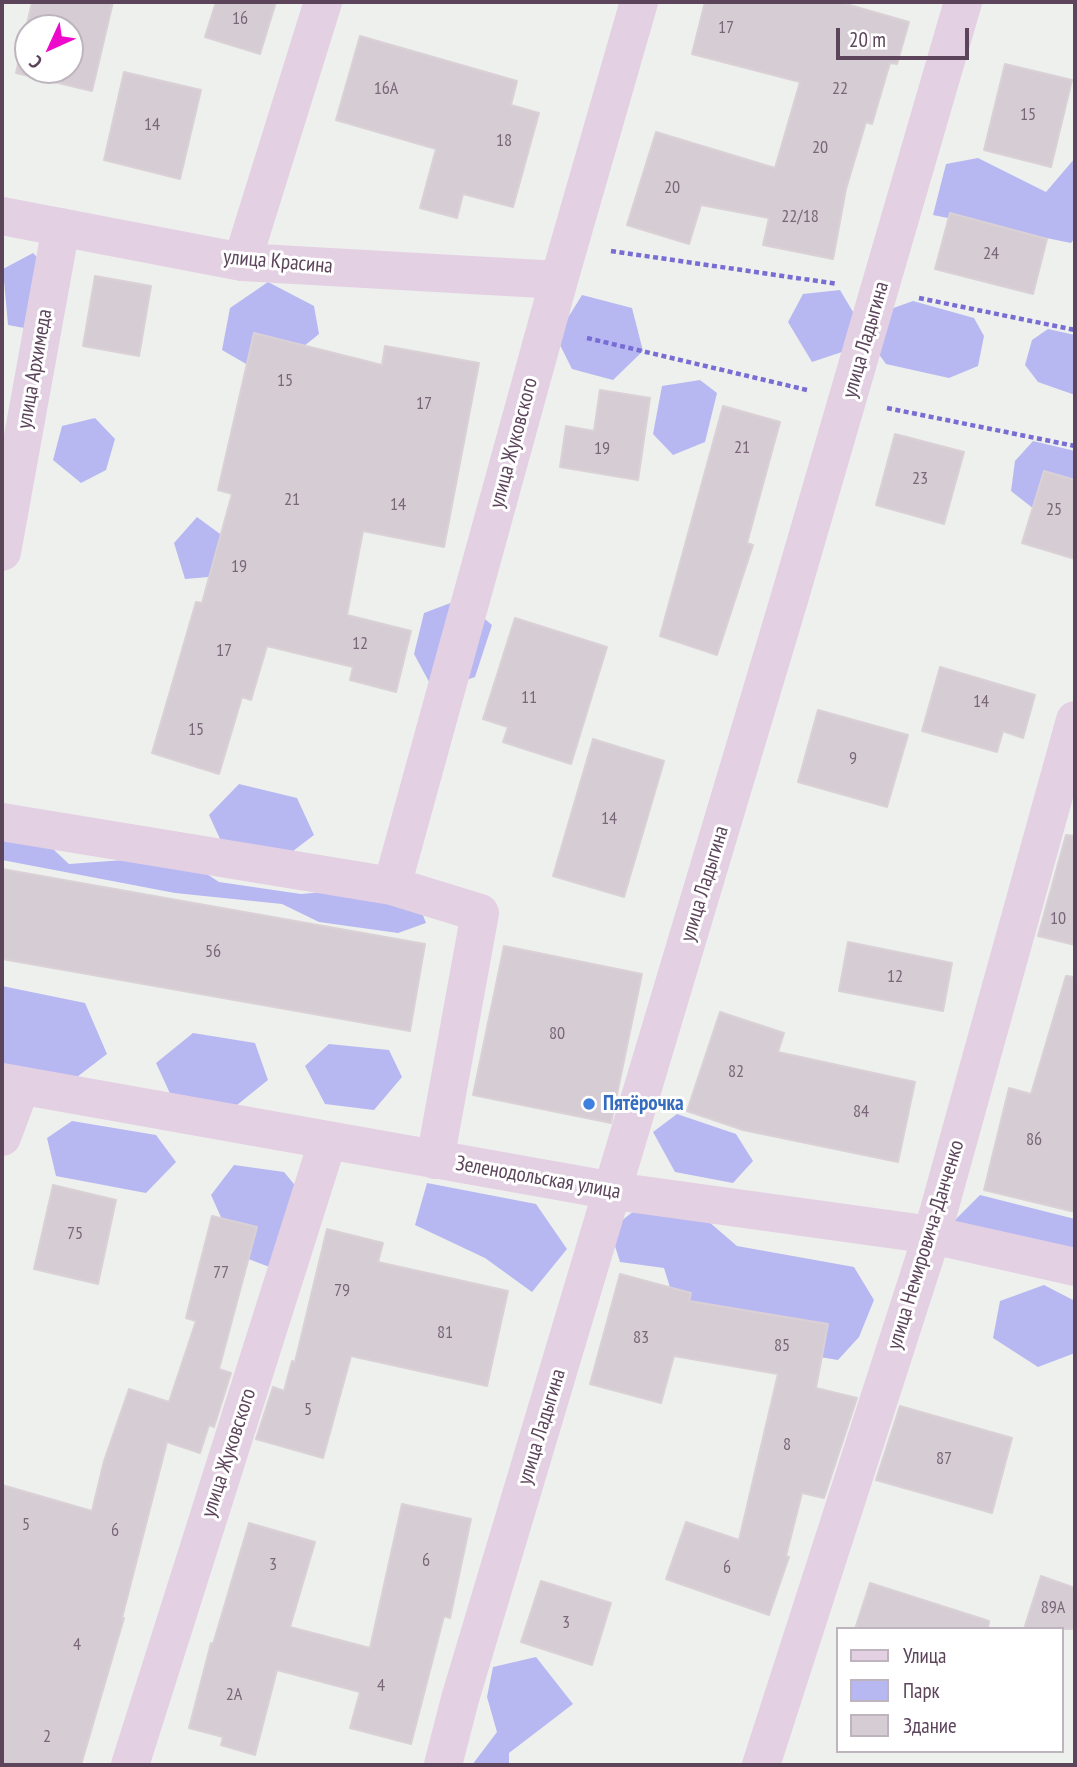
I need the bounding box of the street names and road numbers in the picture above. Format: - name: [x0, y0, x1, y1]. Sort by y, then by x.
- street label: улица Красина: [222, 245, 334, 279]
- street label: улица Ладыгина: [837, 279, 895, 401]
- street label: улица Архимеда: [12, 307, 58, 431]
- street label: улица Жуковского: [484, 375, 544, 511]
- street label: улица Ладыгина: [675, 823, 735, 945]
- street label: улица Немировича-Данченко: [882, 1137, 970, 1353]
- street label: Зеленодольская улица: [454, 1151, 622, 1205]
- street label: улица Ладыгина: [512, 1366, 572, 1488]
- street label: улица Жуковского: [196, 1385, 262, 1521]

